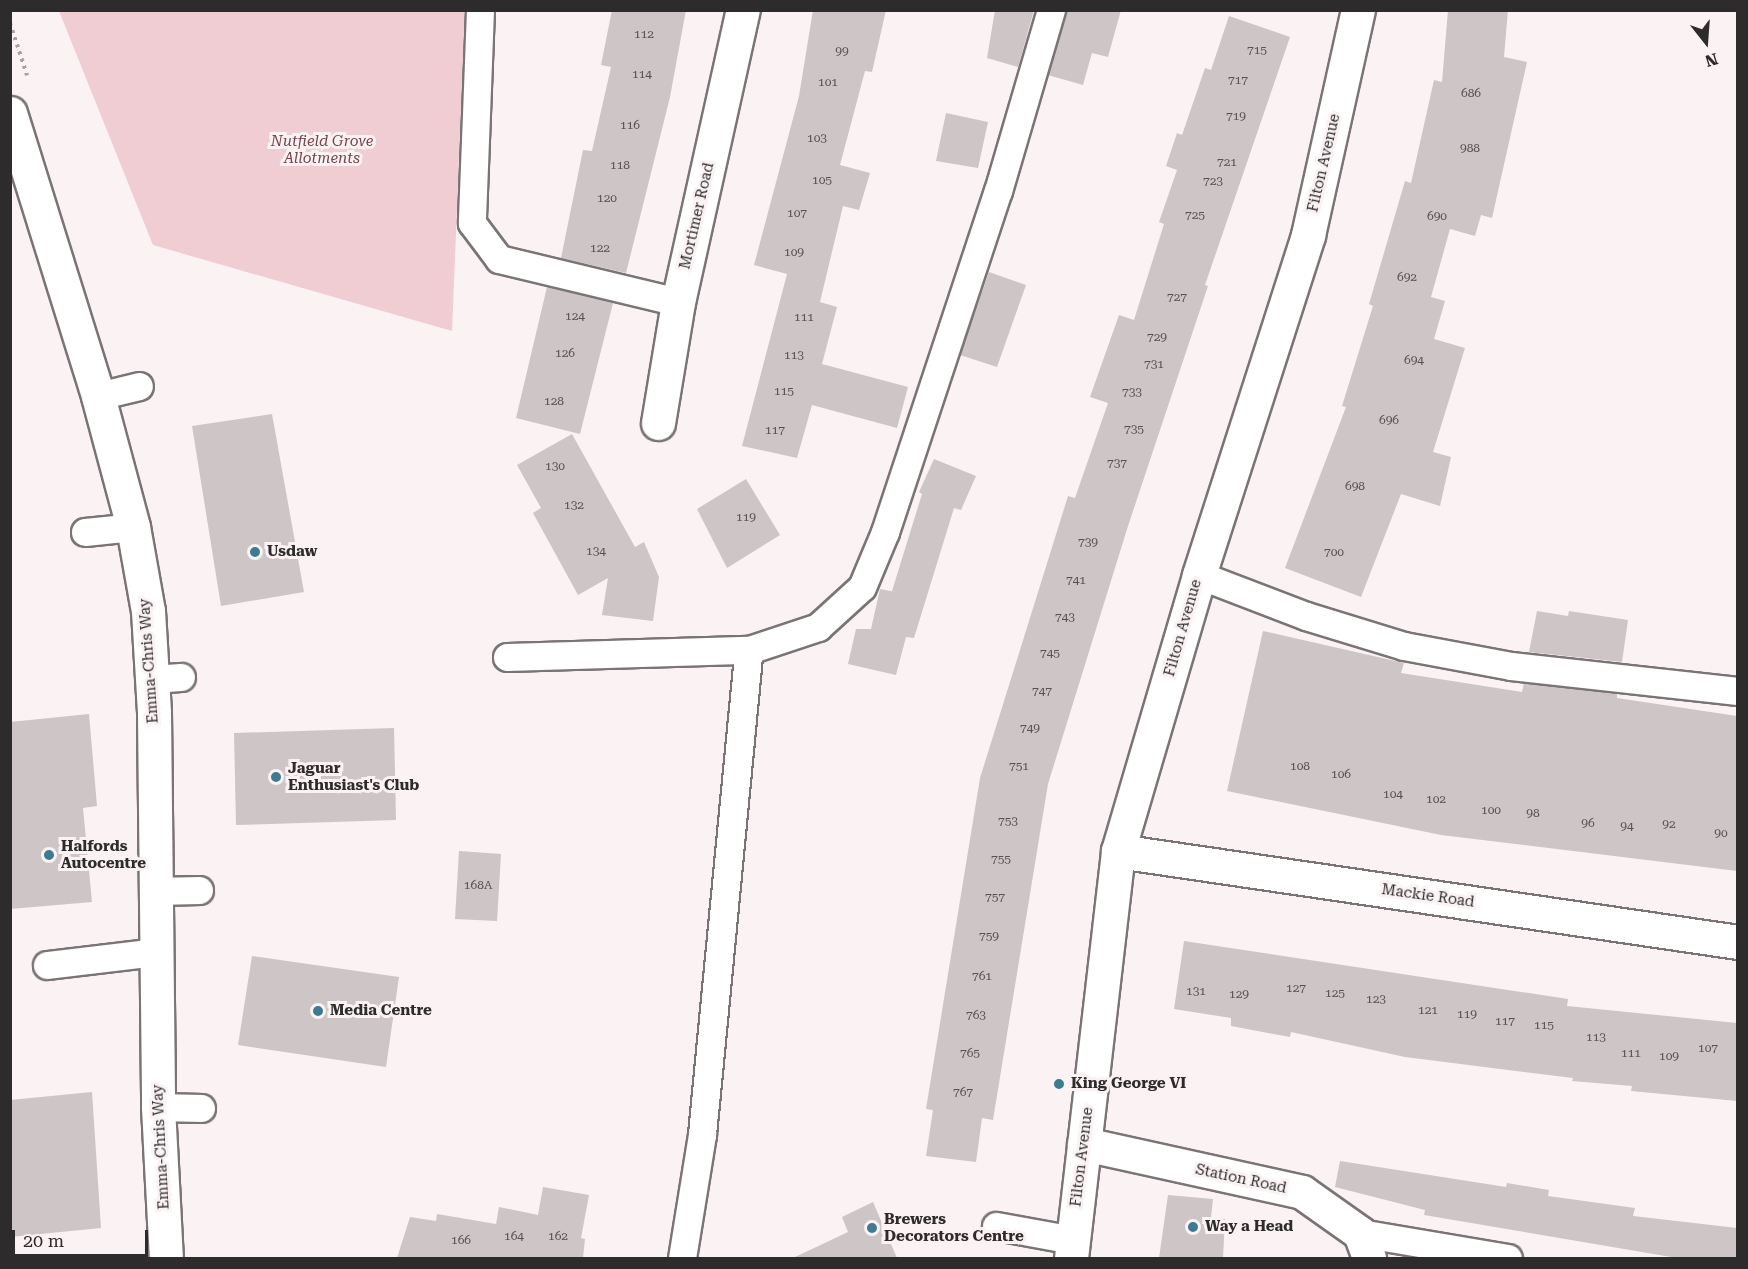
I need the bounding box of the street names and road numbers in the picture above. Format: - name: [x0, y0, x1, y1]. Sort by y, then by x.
- street label: Filton Avenue: [1304, 112, 1344, 214]
- street label: Mortimer Road: [676, 161, 718, 271]
- street label: Filton Avenue: [1161, 577, 1205, 679]
- street label: Emma-Chris Way: [136, 598, 162, 724]
- street label: Mackie Road: [1380, 881, 1476, 911]
- street label: Emma-Chris Way: [149, 1084, 173, 1210]
- street label: Filton Avenue: [1067, 1106, 1097, 1208]
- street label: Station Road: [1194, 1161, 1288, 1197]

